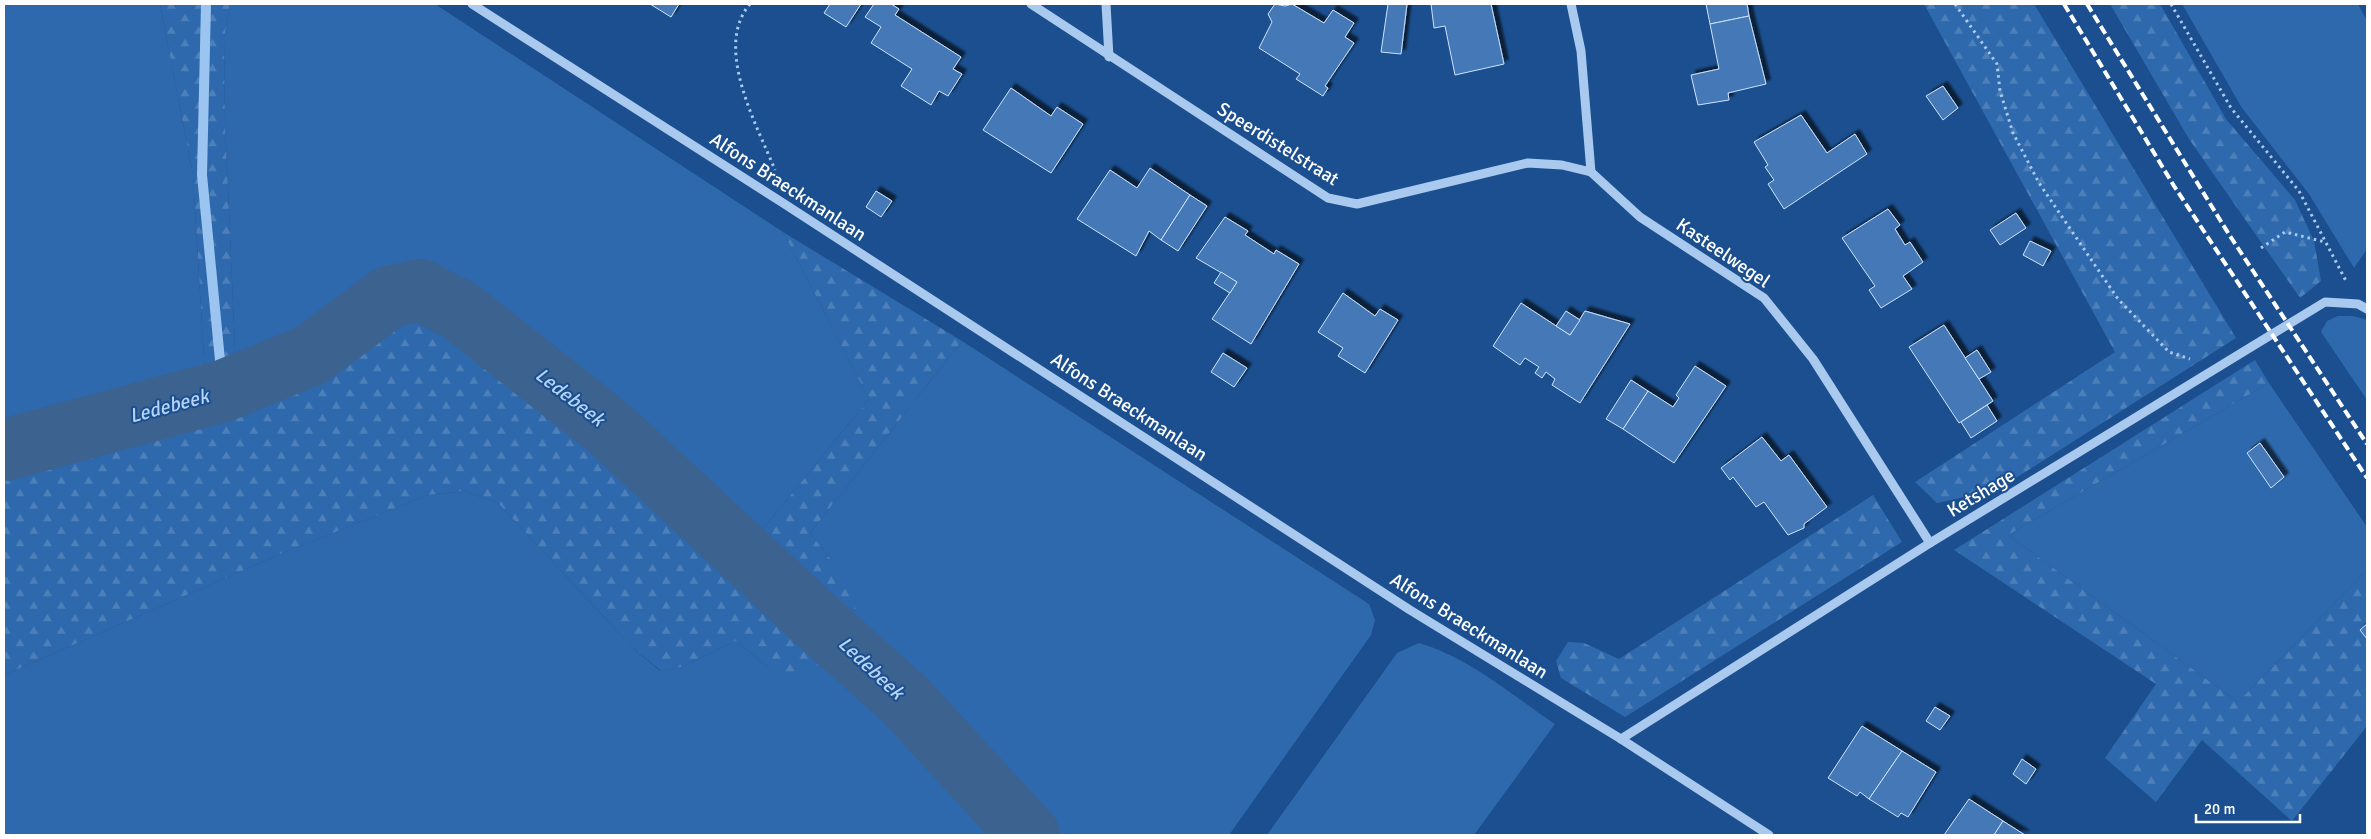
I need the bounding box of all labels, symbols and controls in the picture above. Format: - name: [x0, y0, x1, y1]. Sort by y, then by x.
- street label: Speerdistelstraat: [1213, 97, 1344, 191]
- street label: Alfons Braeckmanlaan: [705, 127, 871, 247]
- street label: Kasteelwegel: [1671, 213, 1775, 293]
- street label: Alfons Braeckmanlaan: [1046, 347, 1212, 467]
- water label: Ledebeek: [530, 362, 611, 433]
- water label: Ledebeek: [127, 383, 213, 429]
- street label: Ketshage: [1943, 463, 2019, 523]
- street label: Alfons Braeckmanlaan: [1386, 568, 1552, 684]
- water label: Ledebeek: [833, 631, 911, 706]
- scale bar: [2196, 792, 2300, 824]
- text: 20 m: [2204, 800, 2235, 818]

